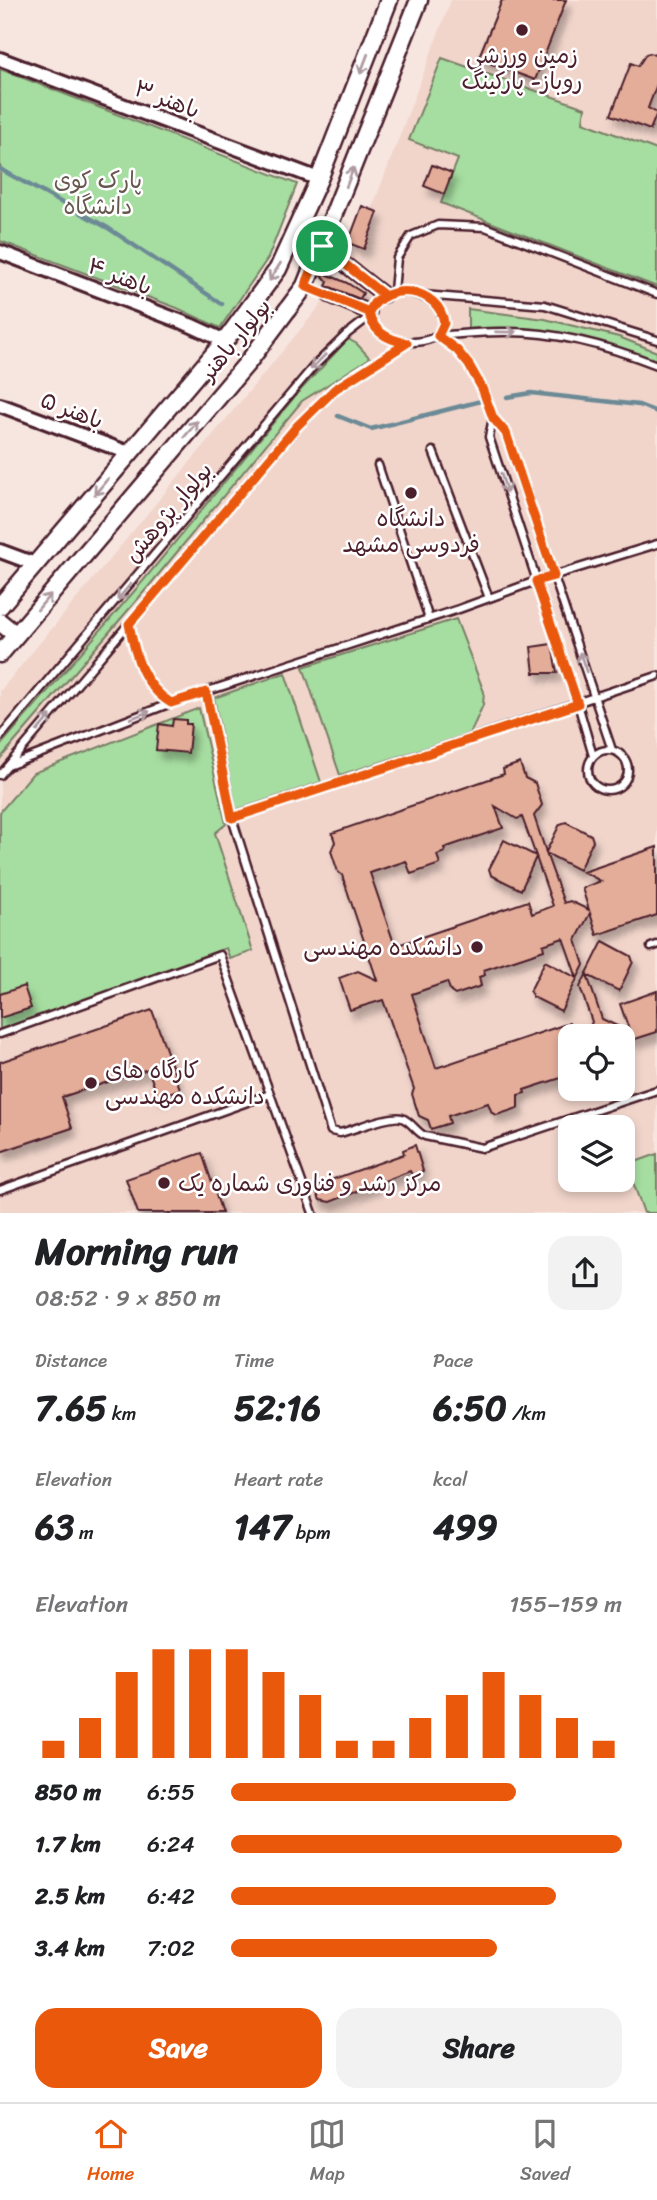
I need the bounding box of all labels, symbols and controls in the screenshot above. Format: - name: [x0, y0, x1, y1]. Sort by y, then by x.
- marker: زمین ورزشی روباز- پارکینگ: [514, 22, 530, 38]
- place label: زمین ورزشی روباز- پارکینگ: [462, 35, 582, 102]
- one-way arrow: [357, 52, 370, 74]
- street label: باهنر ۳: [128, 68, 206, 131]
- park label: پارک کوی دانشگاه: [54, 160, 142, 227]
- one-way arrow: [345, 166, 358, 188]
- pin: [292, 216, 352, 276]
- icon: arrive: [303, 227, 341, 265]
- street label: باهنر ۴: [81, 245, 158, 308]
- one-way arrow: [268, 262, 282, 282]
- street label: بولوار باهنر: [188, 289, 282, 392]
- one-way arrow: [494, 325, 517, 339]
- one-way arrow: [310, 353, 327, 370]
- street label: باهنر ۵: [34, 380, 110, 441]
- one-way arrow: [183, 420, 199, 438]
- street label: بولوار پژوهش: [113, 452, 223, 572]
- one-way arrow: [498, 472, 511, 494]
- one-way arrow: [93, 477, 109, 495]
- marker: دانشگاه فردوسی مشهد: [403, 485, 419, 501]
- place label: دانشگاه فردوسی مشهد: [342, 498, 480, 565]
- one-way arrow: [116, 582, 131, 600]
- one-way arrow: [36, 594, 52, 612]
- one-way arrow: [576, 651, 588, 673]
- one-way arrow: [129, 707, 151, 720]
- one-way arrow: [36, 714, 52, 732]
- place label: دانشکده مهندسی: [303, 927, 463, 968]
- marker: دانشکده مهندسی: [469, 939, 485, 955]
- map controls: [558, 1024, 635, 1192]
- button: locate: [558, 1024, 635, 1101]
- place label: کارگاه های دانشکده مهندسی: [105, 1050, 265, 1117]
- marker: کارگاه های دانشکده مهندسی: [83, 1075, 99, 1091]
- button: layers: [558, 1115, 635, 1192]
- place label: مرکز رشد و فناوری شماره یک: [178, 1163, 441, 1204]
- marker: مرکز رشد و فناوری شماره یک: [156, 1175, 172, 1191]
- text: Morning run: [35, 1218, 238, 1285]
- button: share: [548, 1236, 622, 1310]
- text: 08:52 · 9 × 850 m: [35, 1278, 221, 1319]
- text: Distance: [35, 1344, 107, 1377]
- text: Time: [234, 1344, 274, 1377]
- text: Pace: [433, 1344, 473, 1377]
- text: 7.65: [35, 1377, 107, 1439]
- text: 52:16: [234, 1377, 321, 1439]
- text: 6:50: [433, 1377, 507, 1439]
- text: km: [107, 1397, 136, 1430]
- text: /km: [507, 1397, 546, 1430]
- text: Elevation: [35, 1463, 112, 1496]
- text: Heart rate: [234, 1463, 323, 1496]
- text: kcal: [433, 1463, 468, 1496]
- text: 63: [35, 1496, 74, 1558]
- text: 147: [234, 1496, 291, 1558]
- text: 499: [433, 1496, 498, 1558]
- text: m: [74, 1516, 94, 1549]
- text: bpm: [291, 1516, 331, 1549]
- text: Elevation: [35, 1584, 128, 1625]
- text: 155–159 m: [509, 1584, 622, 1625]
- text: 850 m: [35, 1772, 101, 1813]
- text: 6:55: [147, 1772, 195, 1813]
- text: 1.7 km: [35, 1824, 101, 1865]
- text: 6:24: [147, 1824, 195, 1865]
- text: 2.5 km: [35, 1876, 105, 1917]
- text: 6:42: [147, 1876, 195, 1917]
- text: 3.4 km: [35, 1928, 105, 1969]
- text: 7:02: [147, 1928, 195, 1969]
- button: Save: [35, 2008, 322, 2088]
- button: Share: [336, 2008, 622, 2088]
- tab: Home: [87, 2115, 134, 2190]
- tab: Map: [308, 2115, 346, 2190]
- tab: Saved: [520, 2115, 570, 2190]

